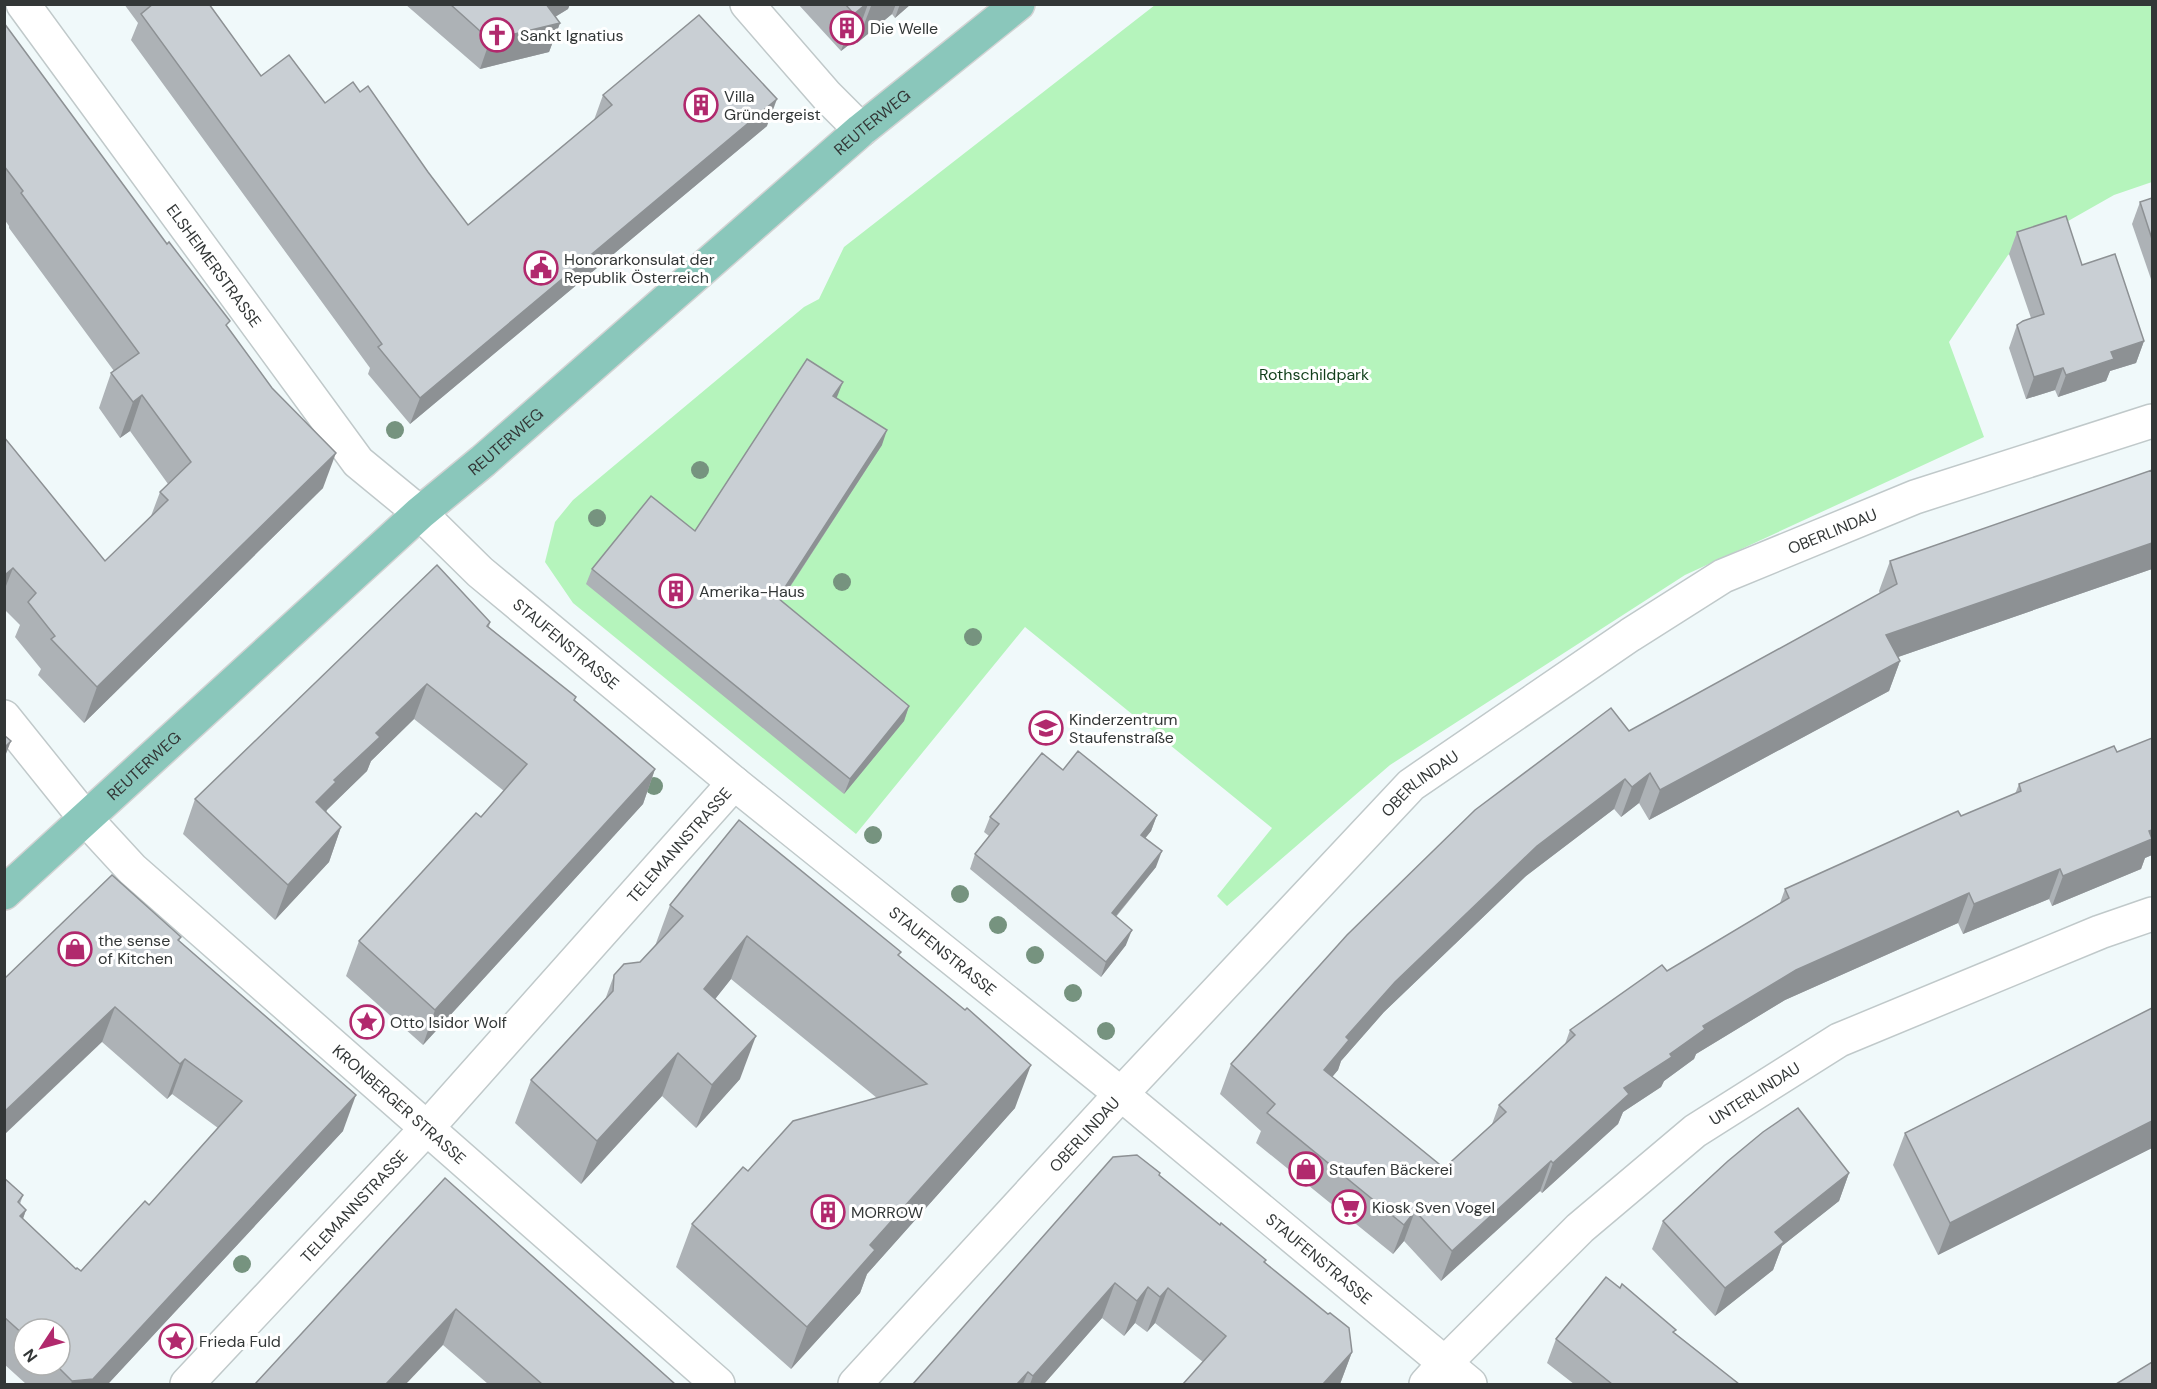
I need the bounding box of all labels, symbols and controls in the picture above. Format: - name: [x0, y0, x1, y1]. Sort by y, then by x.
- building icon: Die Welle: [829, 10, 865, 46]
- church icon: Sankt Ignatius: [479, 17, 515, 53]
- place label: Die Welle: [870, 18, 938, 39]
- place label: Sankt Ignatius: [520, 25, 623, 46]
- street label: REUTERWEG: [830, 85, 915, 160]
- place label: Villa Gründergeist: [724, 86, 821, 125]
- building icon: Villa Gründergeist: [683, 87, 719, 123]
- street label: ELSHEIMERSTRASSE: [162, 200, 266, 332]
- place label: Honorarkonsulat der Republik Österreich: [564, 249, 715, 288]
- public building icon: Honorarkonsulat der Republik Österreich: [523, 250, 559, 286]
- park label: Rothschildpark: [1259, 364, 1369, 385]
- street label: REUTERWEG: [464, 403, 548, 480]
- street label: OBERLINDAU: [1785, 504, 1880, 559]
- building icon: Amerika-Haus: [658, 573, 694, 609]
- place label: Amerika-Haus: [699, 581, 805, 602]
- street label: STAUFENSTRASSE: [509, 594, 623, 694]
- place label: Kinderzentrum Staufenstraße: [1069, 709, 1178, 748]
- school or university icon: Kinderzentrum Staufenstraße: [1028, 710, 1064, 746]
- street label: REUTERWEG: [102, 727, 185, 805]
- street label: OBERLINDAU: [1377, 746, 1463, 821]
- street label: TELEMANNSTRASSE: [623, 783, 736, 907]
- street label: STAUFENSTRASSE: [885, 902, 1000, 1001]
- place label: the sense of Kitchen: [98, 930, 173, 969]
- shop icon: the sense of Kitchen: [57, 931, 93, 967]
- place icon: Otto Isidor Wolf: [349, 1004, 385, 1040]
- place label: Otto Isidor Wolf: [390, 1012, 507, 1033]
- street label: KRONBERGER STRASSE: [328, 1040, 470, 1169]
- street label: UNTERLINDAU: [1705, 1057, 1804, 1130]
- street label: OBERLINDAU: [1045, 1093, 1124, 1177]
- street label: TELEMANNSTRASSE: [296, 1145, 412, 1267]
- shop icon: Staufen Bäckerei: [1288, 1151, 1324, 1187]
- place label: Staufen Bäckerei: [1329, 1159, 1453, 1180]
- supermarket icon: Kiosk Sven Vogel: [1331, 1189, 1367, 1225]
- building icon: MORROW: [810, 1194, 846, 1230]
- place label: Kiosk Sven Vogel: [1372, 1197, 1495, 1218]
- place label: MORROW: [851, 1202, 924, 1223]
- street label: STAUFENSTRASSE: [1261, 1209, 1376, 1309]
- north arrow: [12, 1317, 72, 1377]
- place icon: Frieda Fuld: [158, 1323, 194, 1359]
- place label: Frieda Fuld: [199, 1331, 281, 1352]
- text: N: [18, 1345, 42, 1366]

